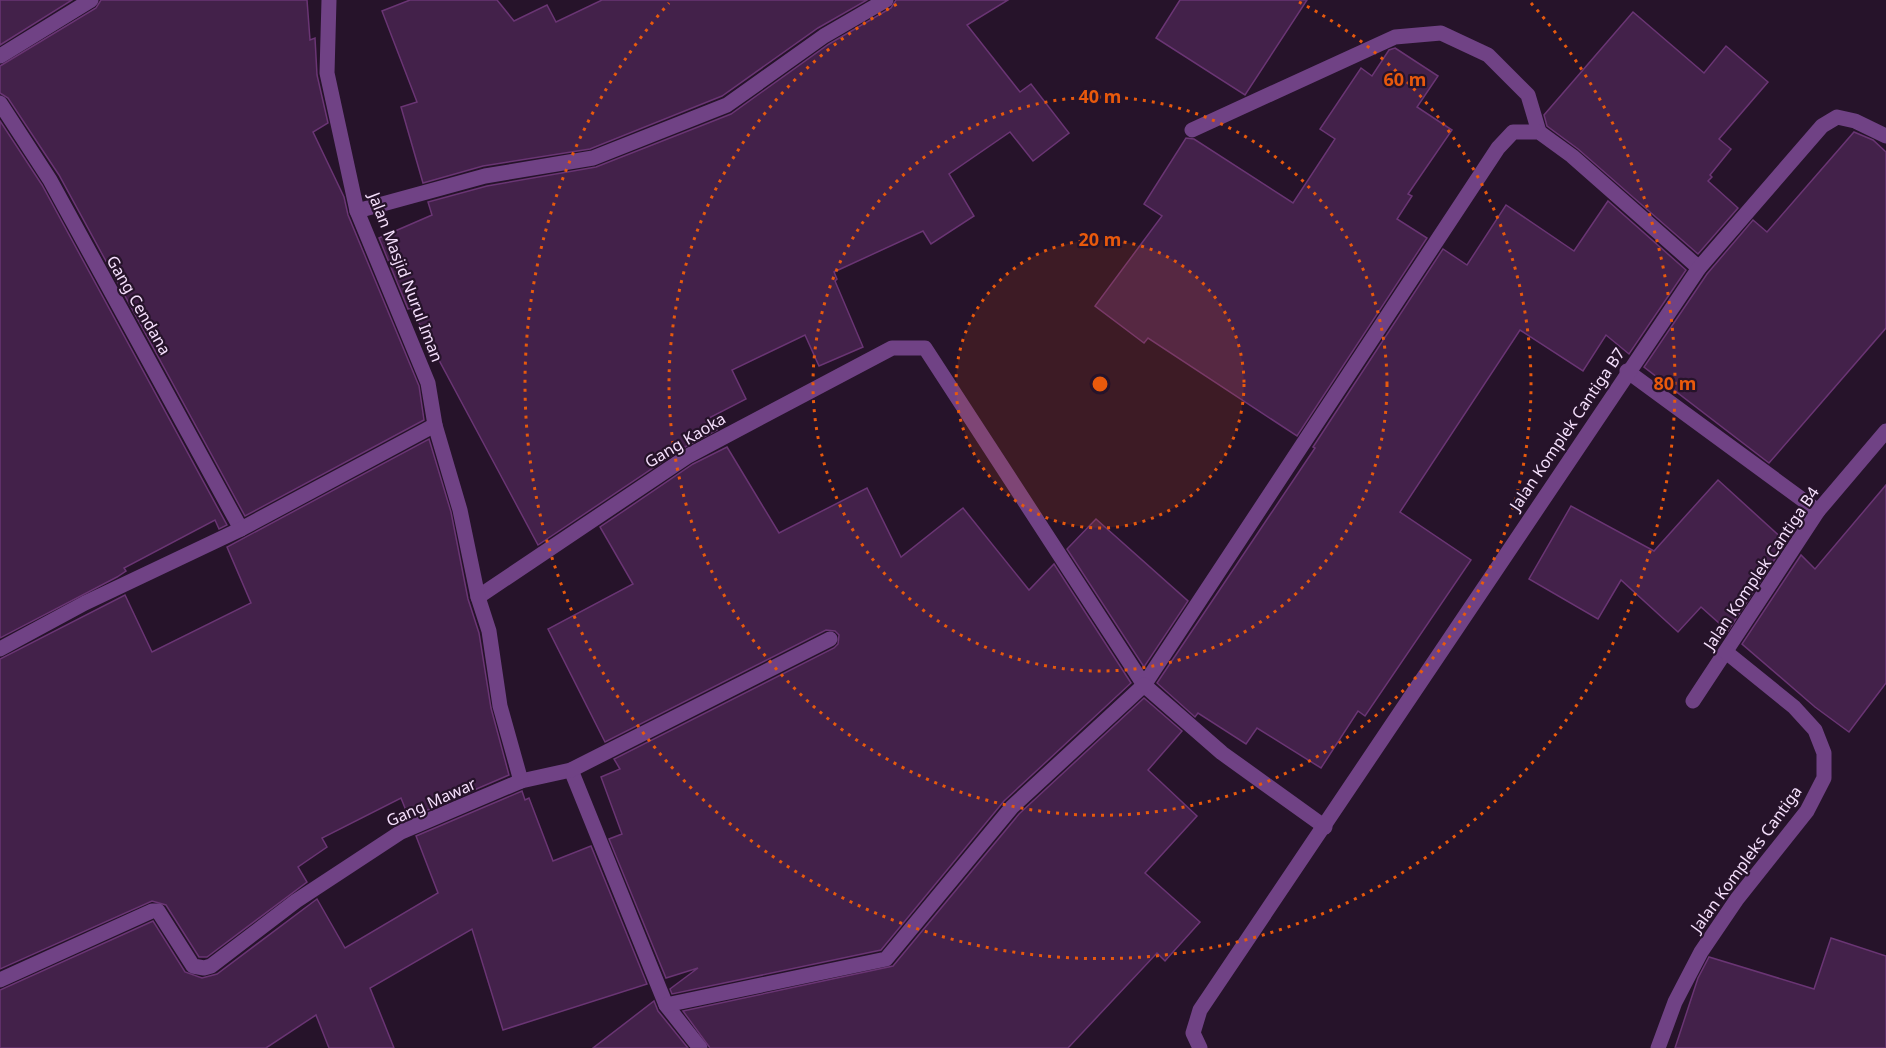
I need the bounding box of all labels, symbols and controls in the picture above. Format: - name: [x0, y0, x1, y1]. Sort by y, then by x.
- text: 60 m: [1384, 67, 1426, 91]
- text: 40 m: [1079, 84, 1121, 108]
- street label: Jalan Masjid Nurul Iman: [363, 187, 449, 365]
- text: 20 m: [1079, 227, 1121, 251]
- street label: Gang Cendana: [102, 251, 176, 359]
- street label: Jalan Komplek Cantiga B7: [1503, 343, 1630, 516]
- text: 80 m: [1654, 371, 1696, 395]
- centre of rings: [1090, 374, 1110, 394]
- street label: Gang Kaoka: [641, 407, 729, 473]
- street label: Jalan Komplek Cantiga B4: [1697, 482, 1824, 655]
- street label: Gang Mawar: [383, 772, 480, 832]
- street label: Jalan Kompleks Cantiga: [1684, 781, 1807, 938]

